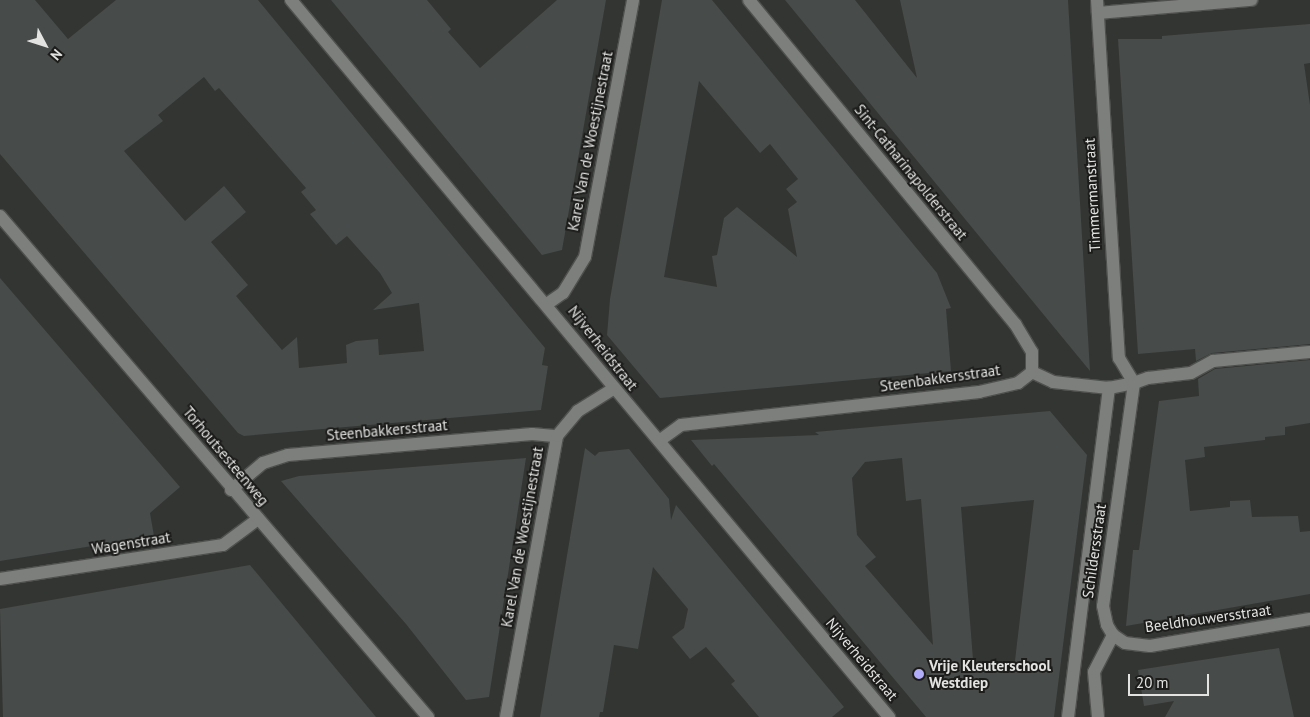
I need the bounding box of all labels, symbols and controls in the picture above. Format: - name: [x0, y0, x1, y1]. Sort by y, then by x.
- north arrow: [20, 20, 70, 70]
- text: N: [47, 45, 66, 64]
- street label: Karel Van de Woestijnestraat: [564, 49, 616, 233]
- street label: Sint-Catharinapolderstraat: [851, 101, 971, 243]
- street label: Timmermanstraat: [1080, 138, 1104, 252]
- street label: Nijverheidstraat: [564, 302, 642, 394]
- street label: Steenbakkersstraat: [879, 361, 1001, 395]
- street label: Torhoutsesteenweg: [179, 403, 273, 509]
- street label: Steenbakkersstraat: [326, 416, 448, 444]
- street label: Karel Van de Woestijnestraat: [497, 445, 547, 629]
- street label: Schildersstraat: [1078, 503, 1110, 599]
- street label: Wagenstraat: [90, 528, 172, 558]
- street label: Beeldhouwersstraat: [1144, 600, 1272, 636]
- street label: Nijverheidstraat: [822, 614, 902, 704]
- place label: Vrije Kleuterschool Westdiep: [929, 656, 1051, 691]
- scale bar: [1130, 664, 1211, 696]
- marker: Vrije Kleuterschool Westdiep: [913, 668, 925, 680]
- text: 20 m: [1136, 673, 1169, 692]

